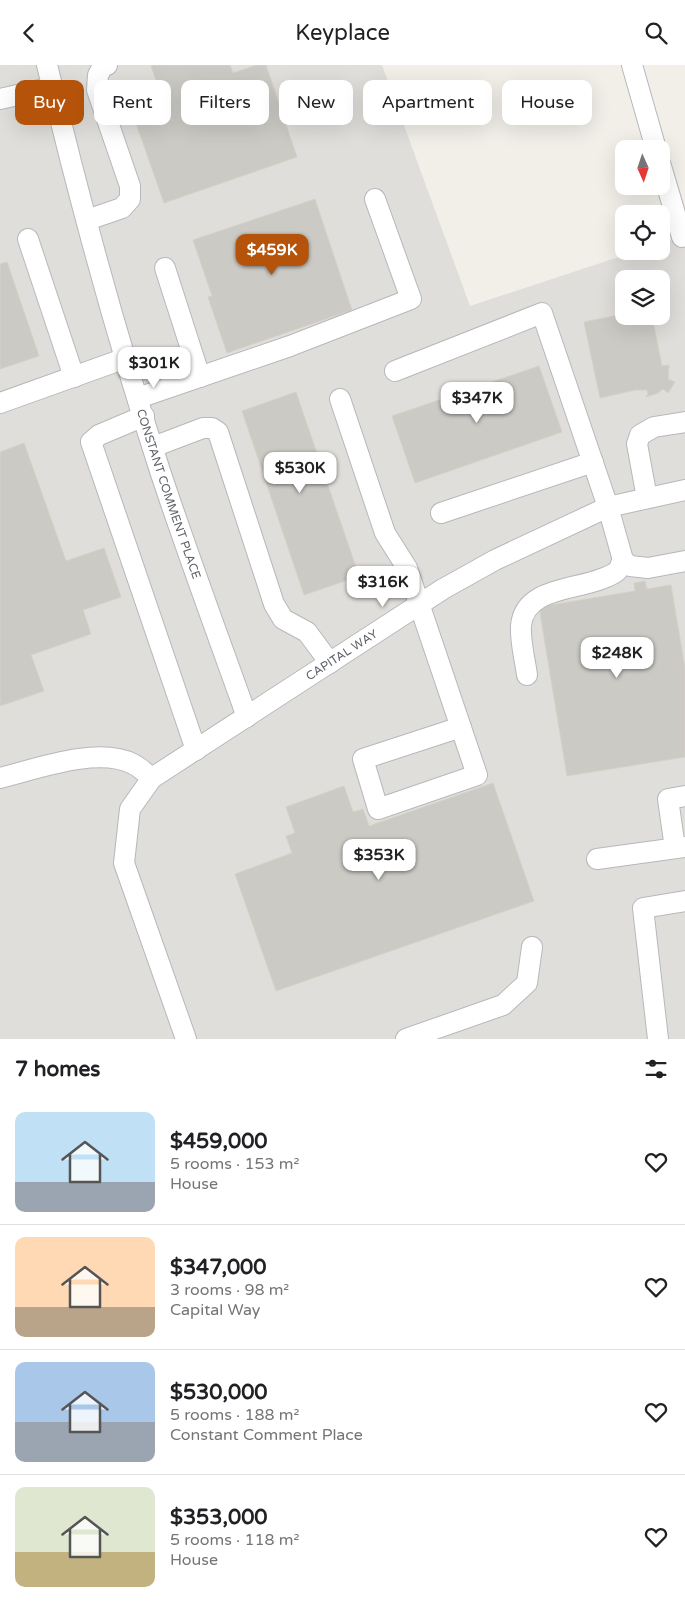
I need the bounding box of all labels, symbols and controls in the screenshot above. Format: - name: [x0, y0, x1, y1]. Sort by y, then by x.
- icon: back: [15, 19, 43, 47]
- icon: search: [642, 19, 670, 47]
- text: Keyplace: [295, 20, 390, 46]
- chip: Buy: [15, 80, 84, 125]
- chip: Rent: [94, 80, 171, 125]
- chip: Filters: [181, 80, 269, 125]
- chip: New: [279, 80, 353, 125]
- chip: Apartment: [363, 80, 492, 125]
- chip: House: [502, 80, 592, 125]
- north arrow: [615, 140, 670, 195]
- map controls: [615, 140, 670, 325]
- button: locate: [615, 205, 670, 260]
- pin: $459K: [237, 233, 307, 276]
- text: $459K: [247, 240, 297, 260]
- button: layers: [615, 270, 670, 325]
- pin: $301K: [119, 347, 189, 389]
- text: $301K: [129, 353, 179, 373]
- pin: $347K: [442, 381, 512, 424]
- text: $347K: [452, 388, 502, 408]
- street label: CONSTANT COMMENT PLACE: [134, 407, 204, 581]
- pin: $530K: [265, 451, 335, 494]
- text: $530K: [275, 458, 325, 478]
- pin: $316K: [348, 565, 418, 608]
- text: $316K: [358, 572, 408, 592]
- street label: CAPITAL WAY: [303, 626, 380, 683]
- pin: $248K: [582, 637, 652, 679]
- text: $248K: [592, 643, 642, 663]
- pin: $353K: [344, 839, 414, 881]
- text: $353K: [354, 845, 404, 865]
- icon: filters: [642, 1055, 670, 1083]
- text: 7 homes: [15, 1057, 100, 1082]
- text: $459,000: [170, 1129, 268, 1154]
- icon: home: [55, 1132, 115, 1192]
- icon: heart: [642, 1148, 670, 1176]
- text: 5 rooms · 153 m²: [170, 1154, 299, 1174]
- text: House: [170, 1174, 218, 1194]
- text: $347,000: [170, 1255, 266, 1280]
- icon: home: [55, 1257, 115, 1317]
- icon: heart: [642, 1273, 670, 1301]
- text: 3 rooms · 98 m²: [170, 1280, 289, 1300]
- text: Capital Way: [170, 1300, 260, 1320]
- text: $530,000: [170, 1380, 268, 1405]
- icon: home: [55, 1382, 115, 1442]
- icon: heart: [642, 1398, 670, 1426]
- text: 5 rooms · 188 m²: [170, 1405, 299, 1425]
- text: Constant Comment Place: [170, 1425, 363, 1445]
- text: $353,000: [170, 1505, 268, 1530]
- icon: home: [55, 1507, 115, 1567]
- icon: heart: [642, 1523, 670, 1551]
- text: 5 rooms · 118 m²: [170, 1530, 299, 1550]
- text: House: [170, 1550, 218, 1570]

